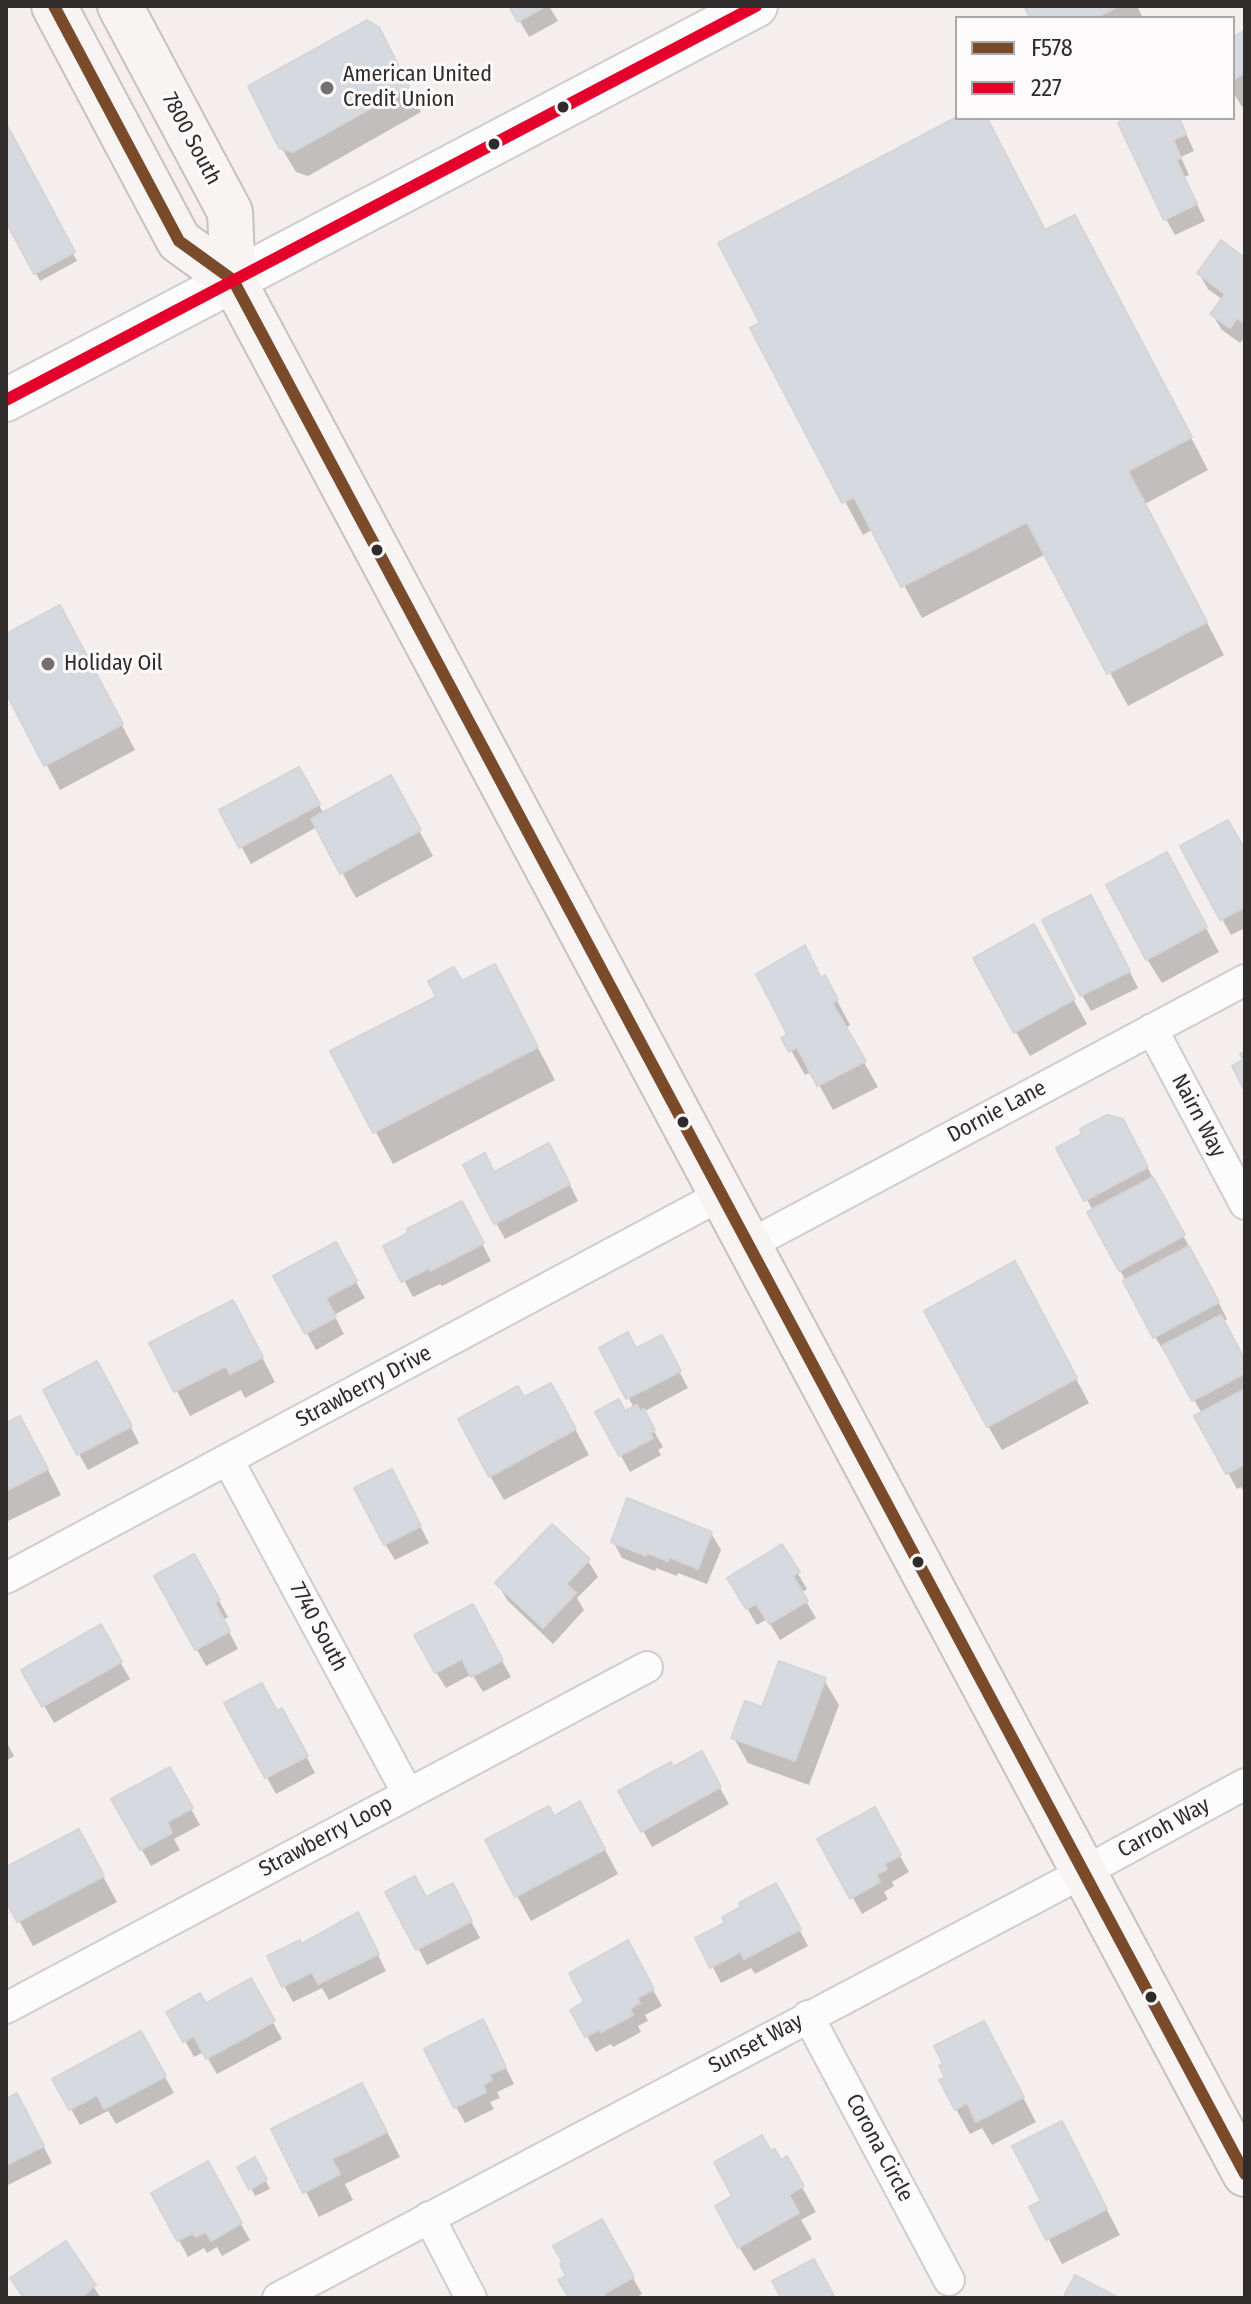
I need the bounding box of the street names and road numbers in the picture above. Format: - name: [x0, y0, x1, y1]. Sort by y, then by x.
- street label: 7800 South: [156, 88, 226, 190]
- street label: Nairn Way: [1165, 1070, 1231, 1162]
- street label: Dornie Lane: [943, 1075, 1051, 1149]
- street label: Strawberry Drive: [292, 1340, 436, 1434]
- street label: 7740 South: [284, 1578, 352, 1676]
- street label: Strawberry Loop: [255, 1791, 397, 1883]
- street label: Carroh Way: [1113, 1792, 1215, 1864]
- street label: Sunset Way: [704, 2008, 808, 2080]
- street label: Corona Circle: [840, 2090, 918, 2206]

